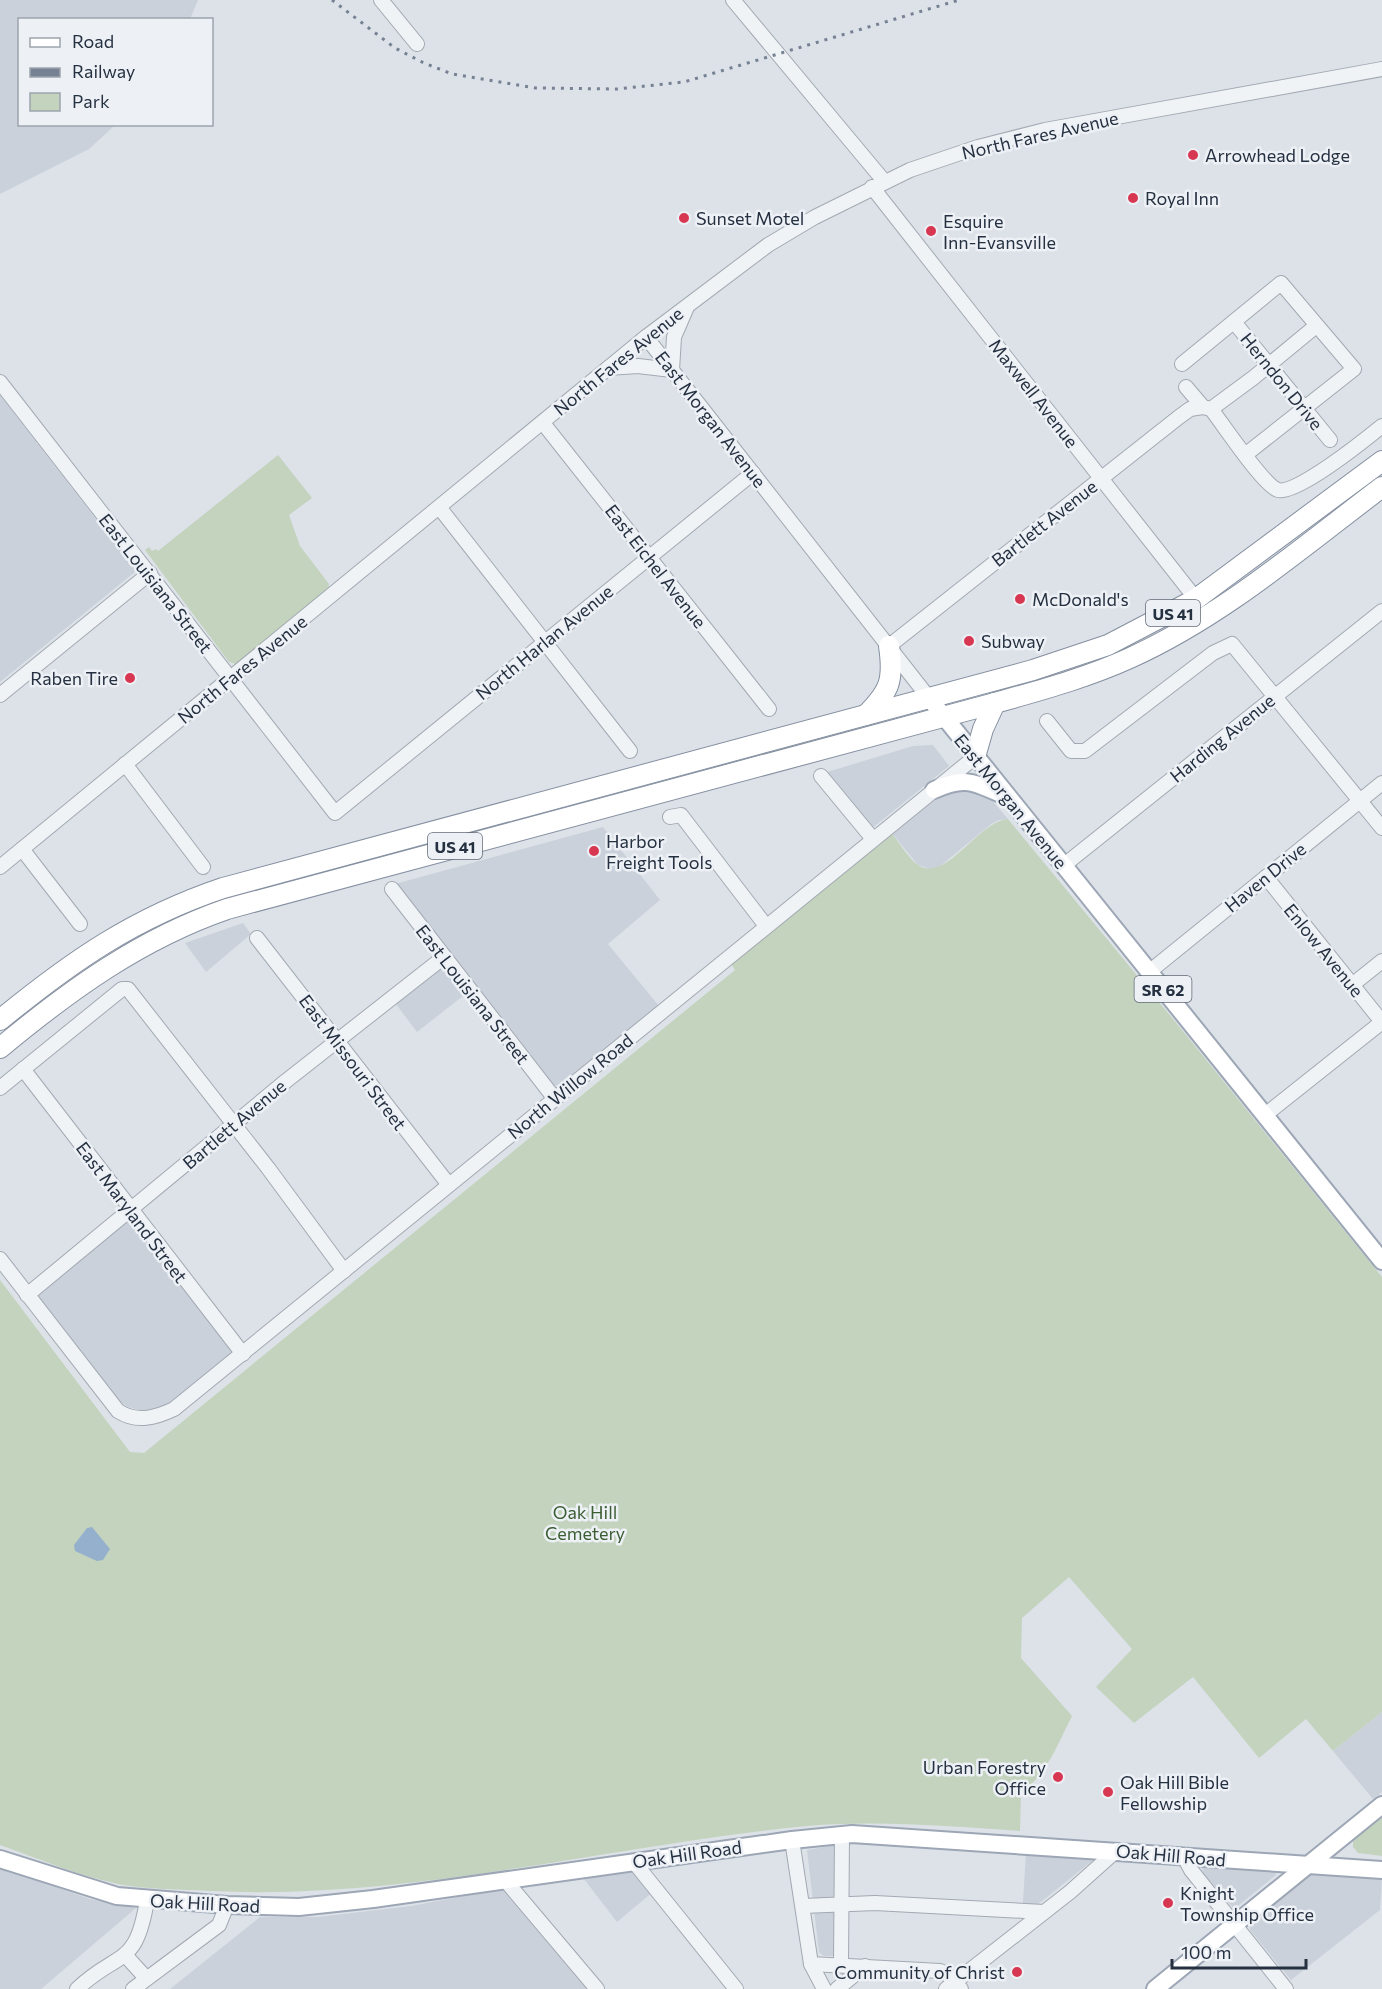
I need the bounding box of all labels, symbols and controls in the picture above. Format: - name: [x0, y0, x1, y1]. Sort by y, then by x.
- legend: [18, 18, 213, 126]
- text: Road: [72, 30, 114, 52]
- text: Railway: [72, 60, 135, 82]
- text: Park: [72, 90, 110, 112]
- street label: North Fares Avenue: [960, 106, 1120, 164]
- place label: Arrowhead Lodge: [1205, 144, 1350, 166]
- marker: Arrowhead Lodge: [1186, 148, 1200, 162]
- place label: Royal Inn: [1145, 187, 1219, 209]
- marker: Royal Inn: [1126, 191, 1140, 205]
- place label: Sunset Motel: [696, 207, 804, 229]
- place label: Esquire Inn-Evansville: [943, 210, 1056, 253]
- marker: Sunset Motel: [677, 211, 691, 225]
- marker: Esquire Inn-Evansville: [924, 224, 938, 238]
- street label: North Fares Avenue: [549, 302, 687, 420]
- street label: Herndon Drive: [1236, 328, 1328, 434]
- street label: Maxwell Avenue: [985, 334, 1083, 452]
- street label: East Morgan Avenue: [651, 346, 771, 492]
- street label: Bartlett Avenue: [987, 475, 1101, 571]
- street label: East Eichel Avenue: [601, 500, 711, 632]
- street label: East Louisiana Street: [95, 509, 217, 657]
- street label: North Harlan Avenue: [471, 580, 617, 704]
- place label: McDonald's: [1032, 588, 1129, 610]
- marker: McDonald's: [1013, 592, 1027, 606]
- road number: US 41: [1146, 600, 1200, 626]
- street label: North Fares Avenue: [173, 610, 311, 728]
- place label: Subway: [981, 630, 1045, 652]
- marker: Subway: [962, 634, 976, 648]
- place label: Raben Tire: [30, 667, 118, 689]
- marker: Raben Tire: [123, 671, 137, 685]
- street label: Harding Avenue: [1165, 689, 1279, 787]
- street label: East Morgan Avenue: [950, 729, 1072, 873]
- place label: Harbor Freight Tools: [606, 830, 712, 873]
- road number: US 41: [428, 833, 482, 859]
- street label: Haven Drive: [1220, 838, 1310, 916]
- marker: Harbor Freight Tools: [587, 844, 601, 858]
- street label: Enlow Avenue: [1280, 899, 1368, 1001]
- street label: East Louisiana Street: [412, 920, 534, 1068]
- road number: SR 62: [1134, 976, 1192, 1002]
- street label: East Missouri Street: [295, 990, 411, 1134]
- street label: North Willow Road: [503, 1029, 637, 1143]
- street label: Bartlett Avenue: [178, 1075, 290, 1173]
- street label: East Maryland Street: [72, 1137, 192, 1287]
- park label: Oak Hill Cemetery: [545, 1501, 625, 1544]
- place label: Urban Forestry Office: [923, 1756, 1046, 1799]
- marker: Urban Forestry Office: [1051, 1770, 1065, 1784]
- place label: Oak Hill Bible Fellowship: [1120, 1771, 1229, 1814]
- marker: Oak Hill Bible Fellowship: [1101, 1785, 1115, 1799]
- street label: Oak Hill Road: [631, 1835, 743, 1873]
- street label: Oak Hill Road: [1115, 1839, 1227, 1871]
- place label: Knight Township Office: [1180, 1882, 1314, 1925]
- street label: Oak Hill Road: [149, 1889, 261, 1917]
- marker: Knight Township Office: [1161, 1896, 1175, 1910]
- scale bar: [1172, 1932, 1306, 1970]
- text: 100 m: [1181, 1941, 1231, 1963]
- place label: Community of Christ: [834, 1961, 1005, 1983]
- marker: Community of Christ: [1010, 1965, 1024, 1979]

